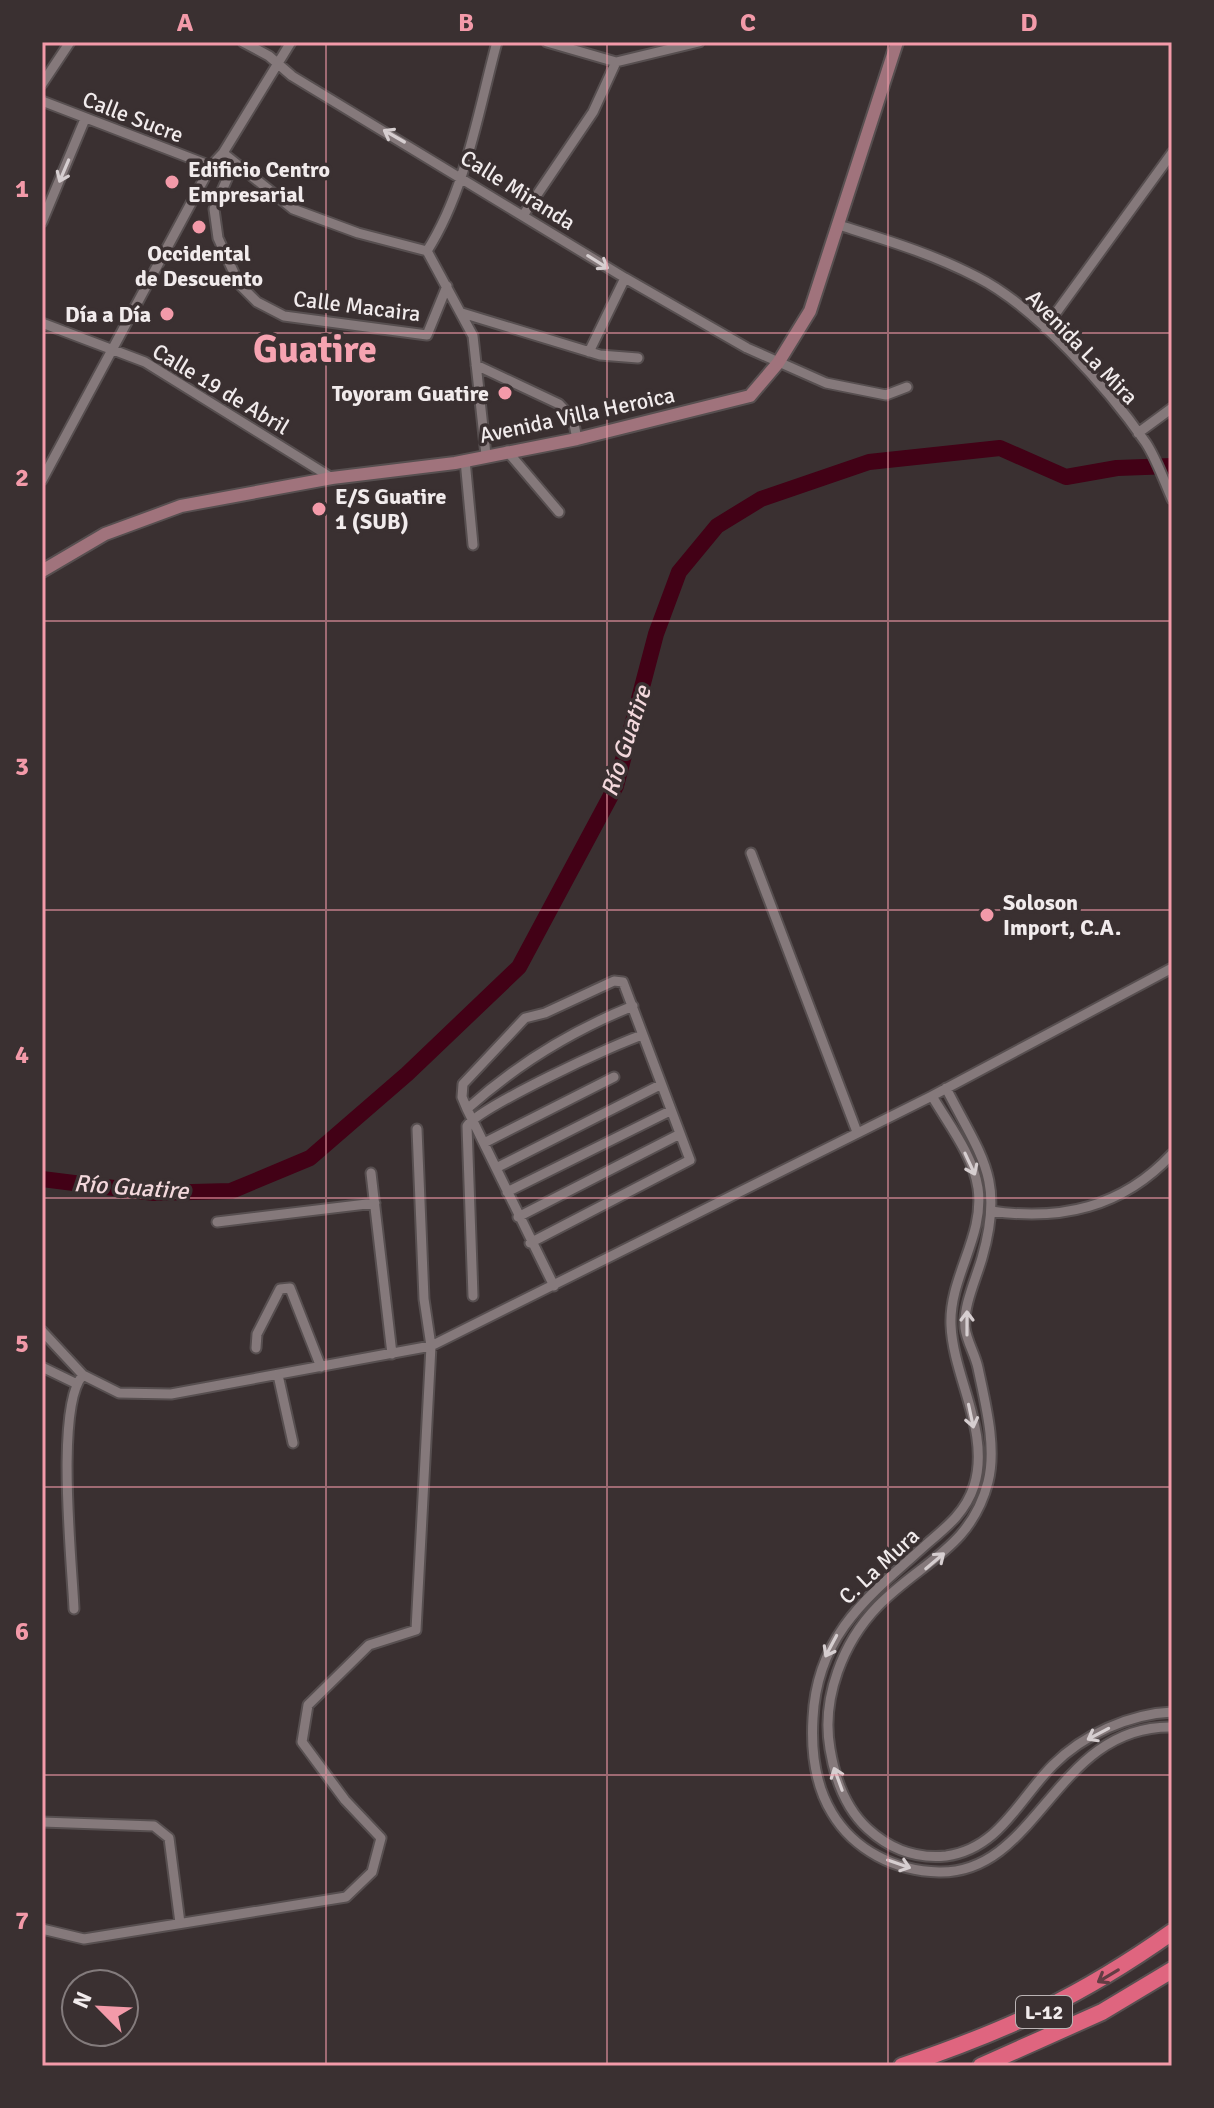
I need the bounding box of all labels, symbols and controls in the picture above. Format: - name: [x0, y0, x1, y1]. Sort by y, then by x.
- text: A: [177, 7, 194, 39]
- text: B: [458, 7, 474, 39]
- text: C: [740, 7, 756, 39]
- text: D: [1020, 7, 1038, 39]
- street label: Calle Sucre: [79, 85, 187, 149]
- one-way arrow: [383, 128, 406, 144]
- street label: Calle Miranda: [456, 144, 580, 236]
- place label: Edificio Centro Empresarial: [188, 156, 330, 208]
- one-way arrow: [55, 158, 70, 183]
- text: 1: [15, 173, 29, 205]
- marker: Edificio Centro Empresarial: [163, 173, 181, 191]
- marker: Occidental de Descuento: [190, 218, 208, 236]
- place label: Occidental de Descuento: [135, 240, 263, 292]
- one-way arrow: [587, 253, 609, 270]
- street label: Avenida La Mira: [1020, 284, 1144, 410]
- street label: Calle Macaira: [292, 285, 422, 327]
- place label: Día a Día: [65, 301, 151, 328]
- marker: Día a Día: [158, 305, 176, 323]
- district label: Guatire: [253, 326, 377, 373]
- street label: Calle 19 de Abril: [148, 338, 294, 440]
- place label: Toyoram Guatire: [332, 380, 489, 407]
- street label: Avenida Villa Heroica: [477, 381, 677, 449]
- marker: Toyoram Guatire: [496, 384, 514, 402]
- text: 2: [15, 462, 29, 494]
- place label: E/S Guatire 1 (SUB): [335, 483, 446, 535]
- marker: E/S Guatire 1 (SUB): [310, 500, 328, 518]
- water label: Río Guatire: [594, 681, 658, 800]
- text: 3: [15, 751, 29, 783]
- place label: Soloson Import, C.A.: [1003, 889, 1121, 941]
- marker: Soloson Import, C.A.: [978, 906, 996, 924]
- text: 4: [15, 1039, 29, 1071]
- one-way arrow: [963, 1152, 978, 1176]
- water label: Río Guatire: [73, 1168, 190, 1206]
- one-way arrow: [959, 1310, 975, 1336]
- text: 5: [15, 1328, 29, 1360]
- one-way arrow: [964, 1403, 979, 1429]
- street label: C. La Mura: [833, 1522, 925, 1610]
- one-way arrow: [924, 1552, 944, 1570]
- text: 6: [15, 1616, 29, 1648]
- one-way arrow: [823, 1634, 839, 1658]
- one-way arrow: [1087, 1726, 1110, 1742]
- one-way arrow: [829, 1767, 844, 1792]
- one-way arrow: [886, 1858, 911, 1873]
- text: 7: [15, 1905, 29, 1937]
- north arrow: [60, 1968, 140, 2048]
- one-way arrow: [1097, 1968, 1120, 1984]
- text: N: [67, 1988, 98, 2013]
- road number: L-12: [1016, 1996, 1072, 2028]

